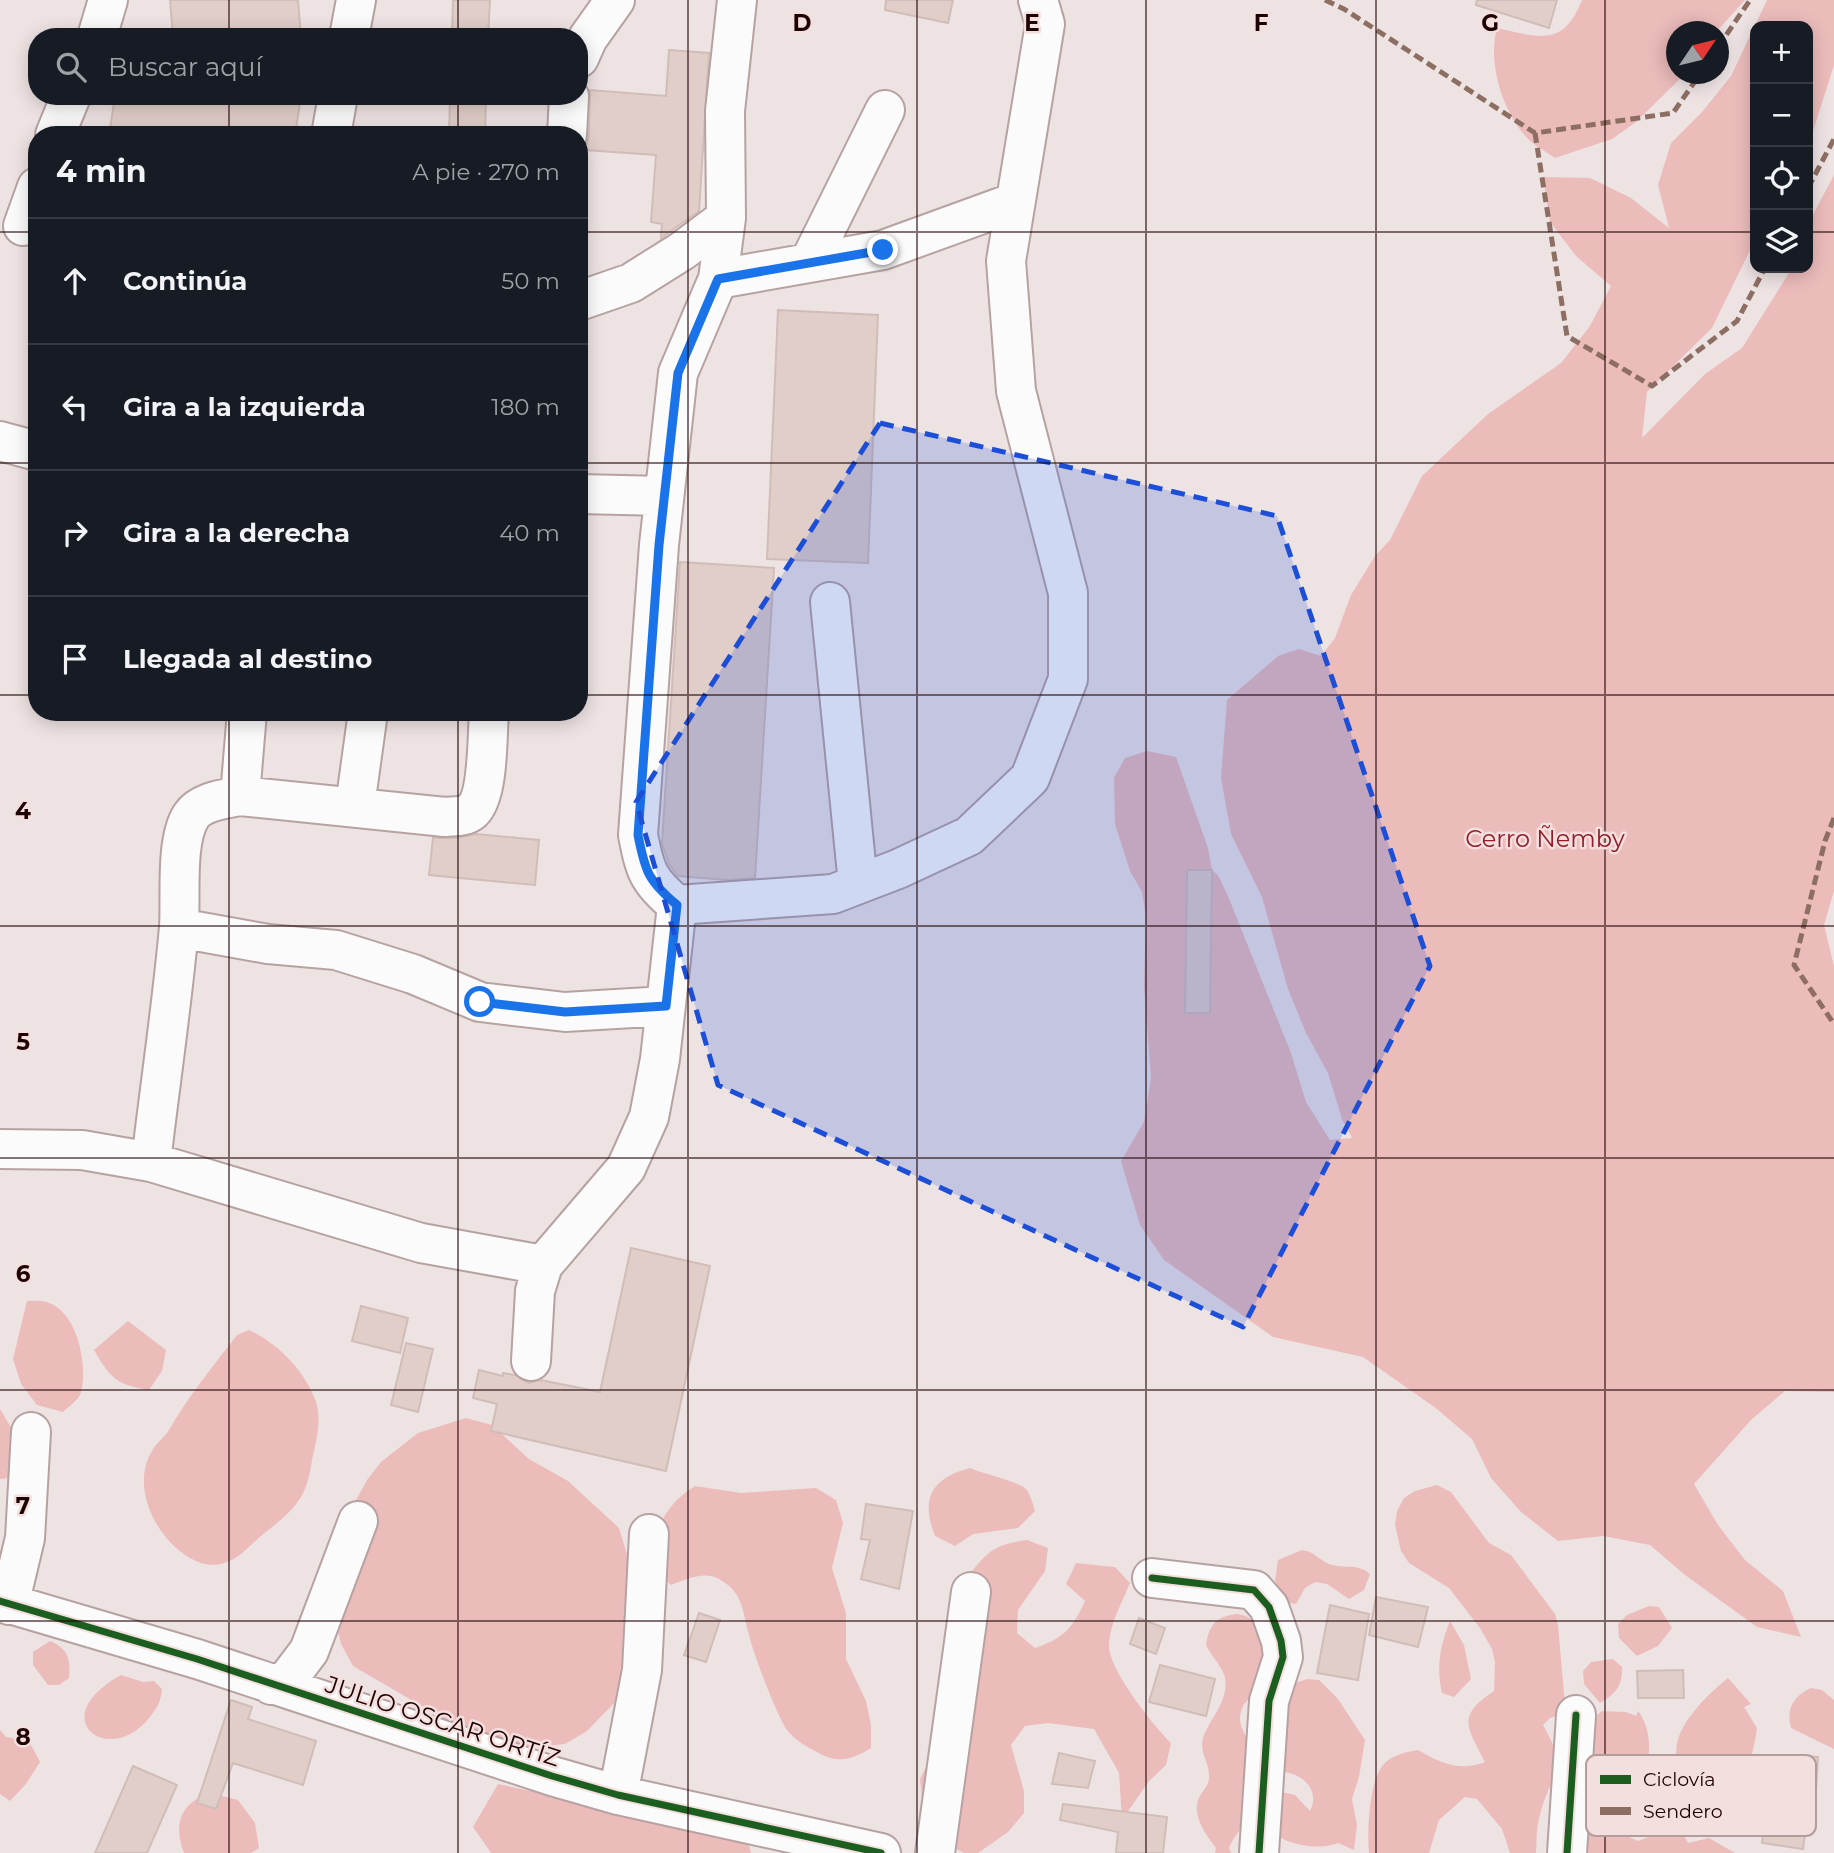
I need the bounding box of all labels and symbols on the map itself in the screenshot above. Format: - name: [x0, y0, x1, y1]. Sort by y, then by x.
- text: D: [793, 9, 812, 37]
- text: E: [1024, 9, 1040, 37]
- text: F: [1254, 9, 1269, 37]
- text: G: [1481, 9, 1499, 37]
- north arrow: [1666, 21, 1729, 84]
- route end: [867, 234, 898, 265]
- text: 4: [15, 797, 31, 825]
- park label: Cerro Ñemby: [1465, 824, 1625, 853]
- route start: [464, 986, 495, 1017]
- text: 5: [16, 1028, 30, 1056]
- text: 6: [16, 1260, 31, 1288]
- text: 7: [16, 1492, 30, 1520]
- street label: JULIO OSCAR ORTÍZ: [321, 1669, 564, 1773]
- text: 8: [15, 1723, 31, 1751]
- legend: [1586, 1755, 1816, 1836]
- text: Ciclovía: [1643, 1768, 1716, 1791]
- text: Sendero: [1643, 1800, 1723, 1823]

